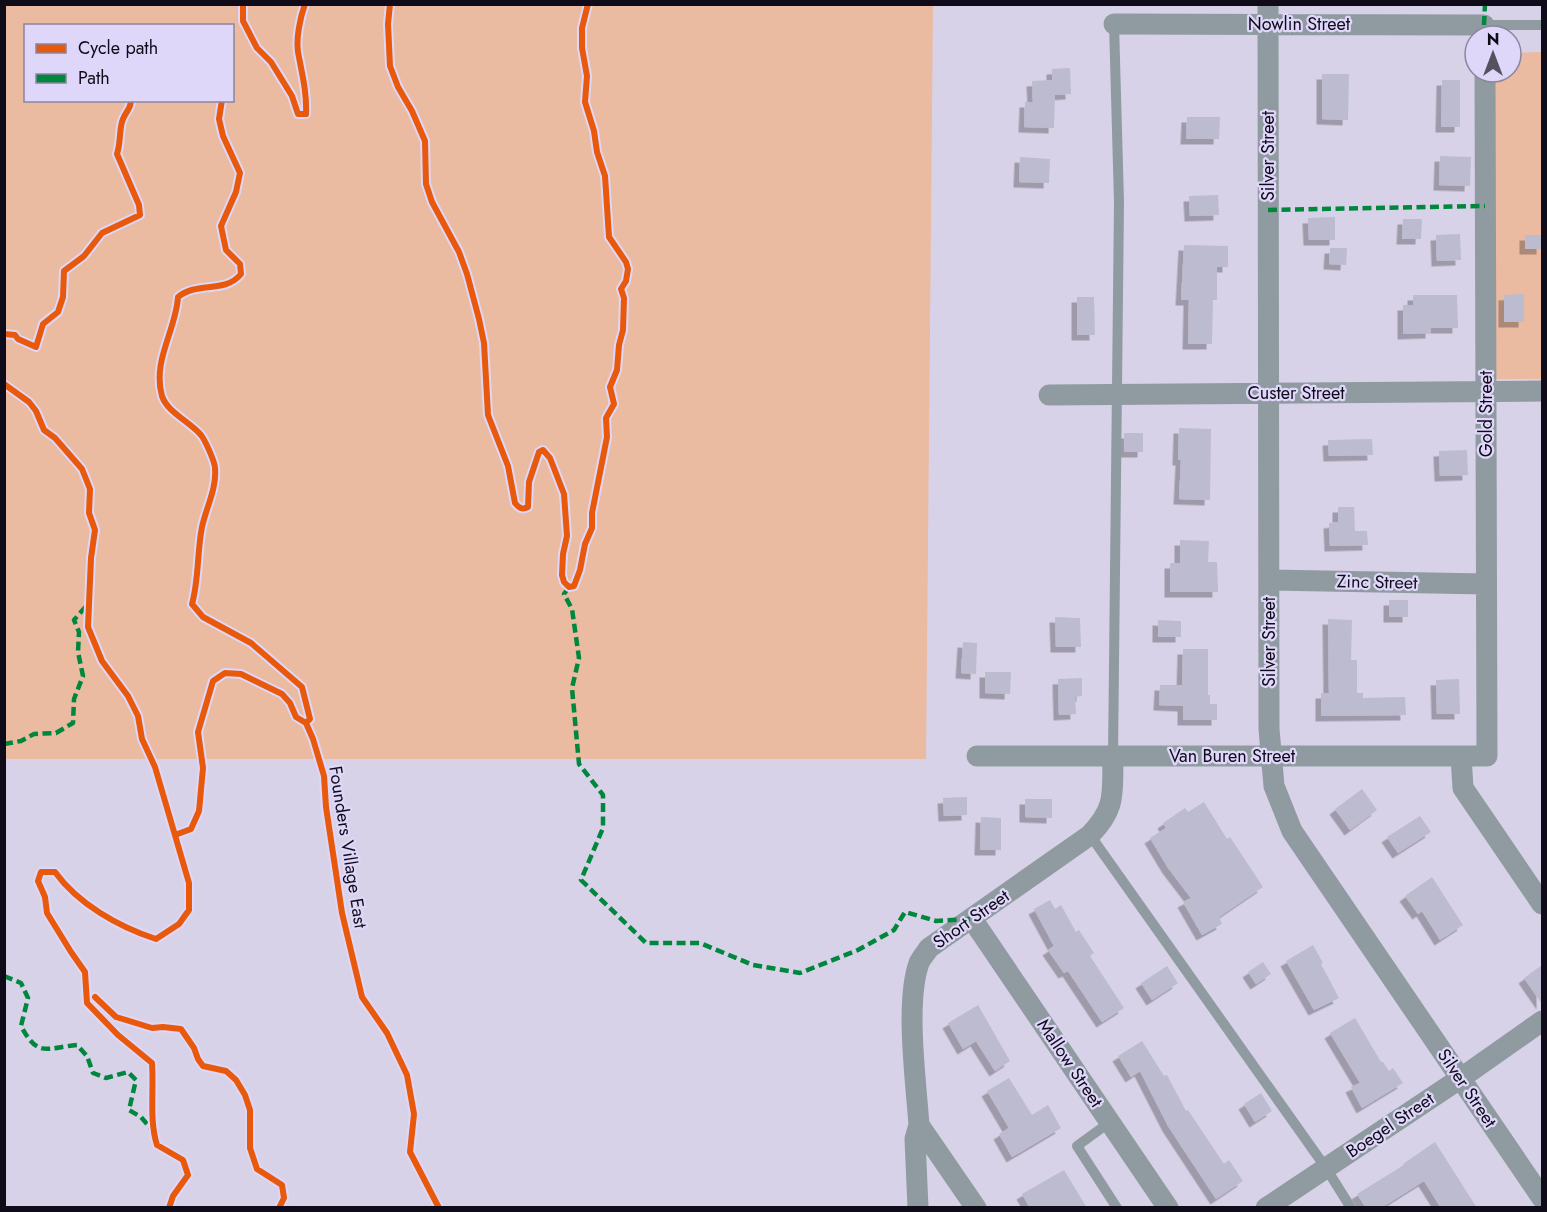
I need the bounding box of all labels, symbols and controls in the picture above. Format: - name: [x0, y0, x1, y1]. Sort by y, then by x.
- street label: Nowlin Street: [1248, 11, 1351, 37]
- legend: [24, 24, 234, 102]
- north arrow: [1463, 24, 1523, 84]
- text: N: [1487, 28, 1499, 51]
- text: Cycle path: [78, 35, 158, 61]
- text: Path: [78, 65, 110, 91]
- street label: Silver Street: [1255, 110, 1281, 201]
- street label: Gold Street: [1473, 370, 1499, 457]
- street label: Custer Street: [1247, 380, 1345, 406]
- street label: Zinc Street: [1336, 568, 1418, 596]
- street label: Silver Street: [1256, 596, 1282, 687]
- street label: Van Buren Street: [1169, 743, 1296, 769]
- street label: Founders Village East: [322, 764, 374, 931]
- street label: Short Street: [928, 883, 1015, 955]
- street label: Mallow Street: [1031, 1014, 1110, 1113]
- street label: Silver Street: [1431, 1043, 1503, 1133]
- street label: Boegel Street: [1341, 1086, 1440, 1164]

